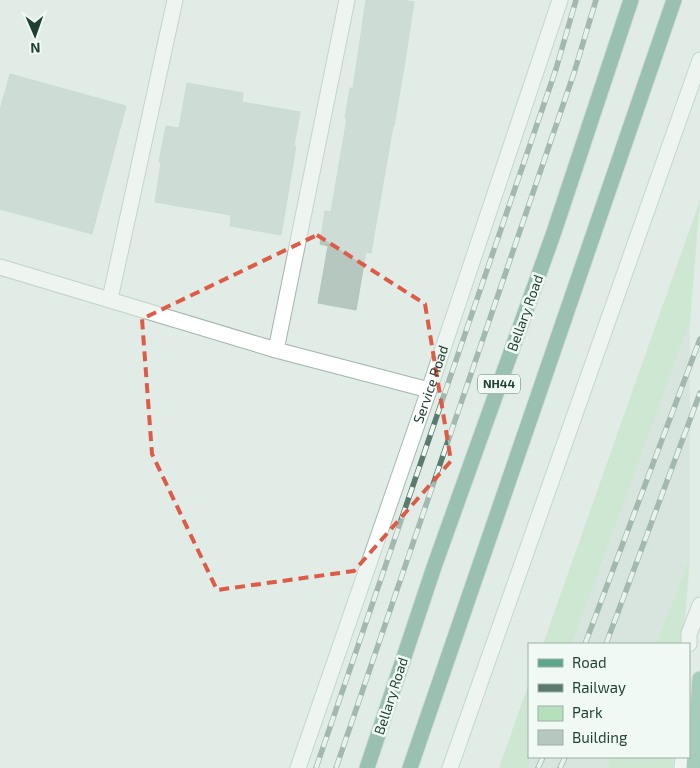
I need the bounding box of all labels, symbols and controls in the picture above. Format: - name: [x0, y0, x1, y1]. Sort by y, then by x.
- north arrow: [10, 10, 60, 60]
- text: N: [30, 40, 41, 57]
- street label: Bellary Road: [503, 272, 546, 353]
- street label: Service Road: [409, 343, 451, 426]
- road number: NH44: [478, 374, 520, 394]
- legend: [528, 643, 690, 758]
- text: Road: [572, 653, 607, 671]
- street label: Bellary Road: [370, 655, 411, 737]
- text: Railway: [572, 678, 626, 696]
- text: Park: [572, 703, 603, 721]
- text: Building: [572, 728, 628, 746]

